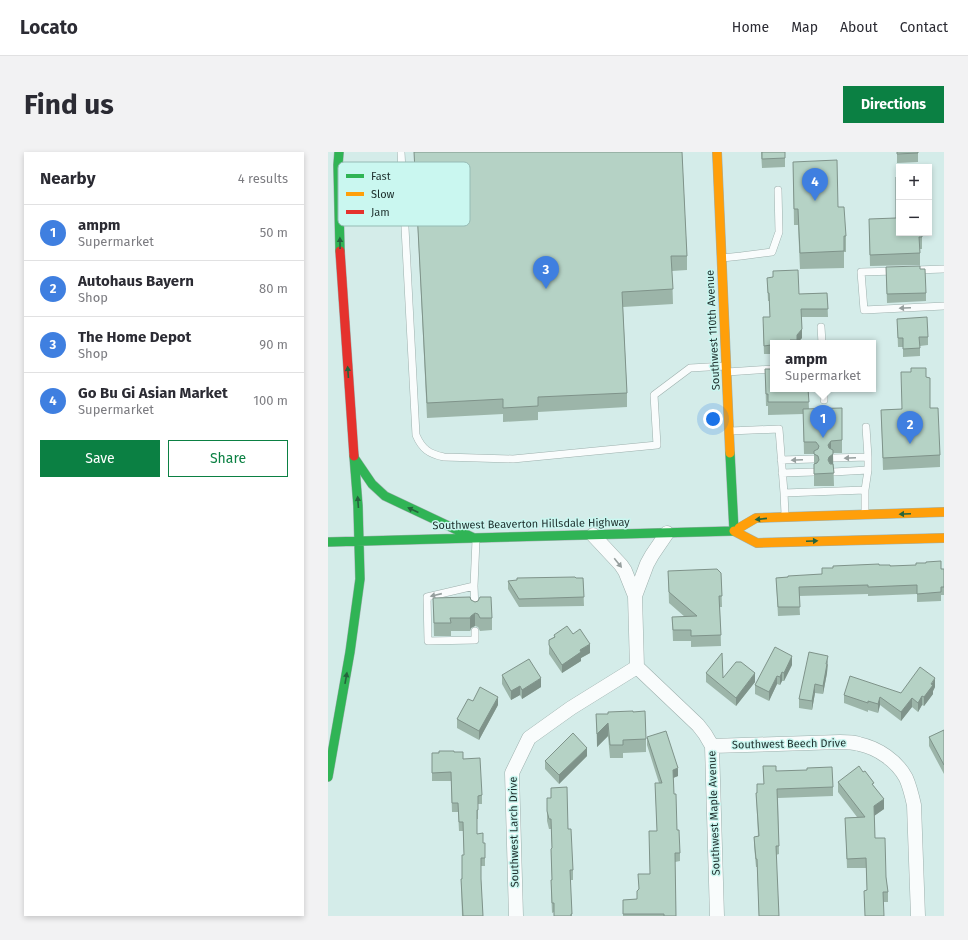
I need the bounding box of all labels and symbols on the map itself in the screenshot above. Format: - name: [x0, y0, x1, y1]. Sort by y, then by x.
- legend: [338, 162, 470, 226]
- pin: 4: [802, 168, 828, 201]
- text: Fast: [371, 170, 391, 183]
- text: Slow: [371, 188, 395, 201]
- text: Jam: [371, 206, 390, 219]
- one-way arrow: [337, 236, 343, 249]
- pin: 3: [533, 256, 559, 289]
- street label: Southwest 110th Avenue: [703, 269, 723, 391]
- one-way arrow: [898, 305, 911, 311]
- one-way arrow: [345, 366, 352, 378]
- pin: 1: [810, 405, 836, 438]
- your location: [703, 409, 723, 429]
- pin: 2: [897, 411, 923, 444]
- one-way arrow: [844, 454, 856, 461]
- one-way arrow: [791, 456, 803, 463]
- one-way arrow: [355, 496, 361, 508]
- one-way arrow: [407, 507, 419, 513]
- one-way arrow: [899, 510, 911, 517]
- one-way arrow: [755, 515, 767, 522]
- street label: Southwest Beaverton Hillsdale Highway: [432, 516, 630, 532]
- one-way arrow: [806, 538, 818, 545]
- one-way arrow: [614, 557, 623, 568]
- one-way arrow: [430, 593, 442, 599]
- one-way arrow: [343, 672, 349, 684]
- street label: Southwest Beech Drive: [732, 737, 846, 751]
- street label: Southwest Maple Avenue: [705, 750, 723, 876]
- street label: Southwest Larch Drive: [507, 776, 521, 888]

